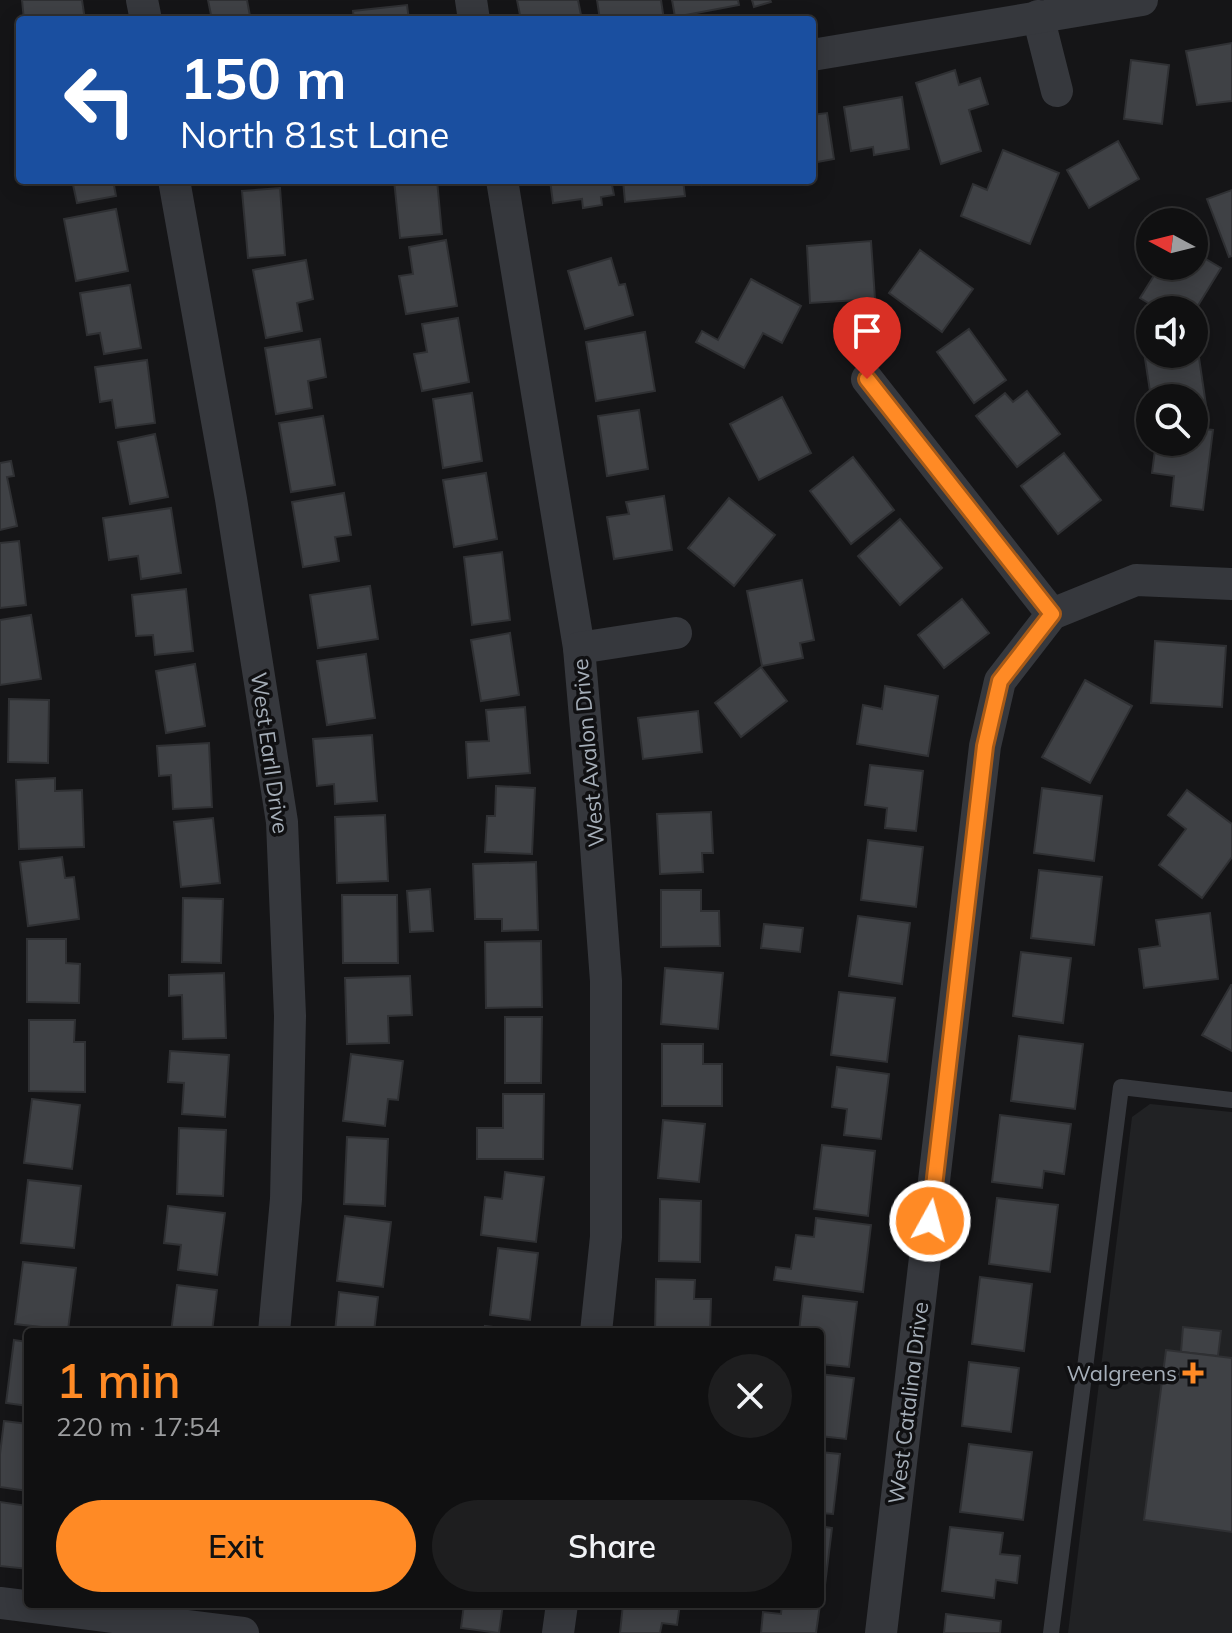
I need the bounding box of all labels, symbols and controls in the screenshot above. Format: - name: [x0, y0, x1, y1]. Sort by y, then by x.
- text: 150 m: [180, 43, 347, 113]
- icon: left: [48, 48, 152, 152]
- text: North 81st Lane: [180, 112, 449, 157]
- north arrow: [1136, 208, 1208, 280]
- map controls: [1136, 208, 1208, 456]
- button: sound: [1136, 296, 1208, 368]
- pin: [833, 297, 901, 379]
- icon: arrive: [845, 309, 889, 353]
- button: search: [1136, 384, 1208, 456]
- street label: West Avalon Drive: [566, 658, 610, 848]
- street label: West Earll Drive: [245, 670, 295, 836]
- position arrow: [888, 1179, 972, 1263]
- street label: West Catalina Drive: [882, 1300, 934, 1506]
- text: 1 min: [56, 1350, 181, 1410]
- button: close: [708, 1354, 792, 1438]
- place label: Walgreens: [1067, 1359, 1177, 1387]
- marker: Walgreens: [1184, 1364, 1202, 1382]
- text: 220 m · 17:54: [56, 1410, 220, 1443]
- button: Exit: [56, 1500, 416, 1592]
- button: Share: [432, 1500, 792, 1592]

